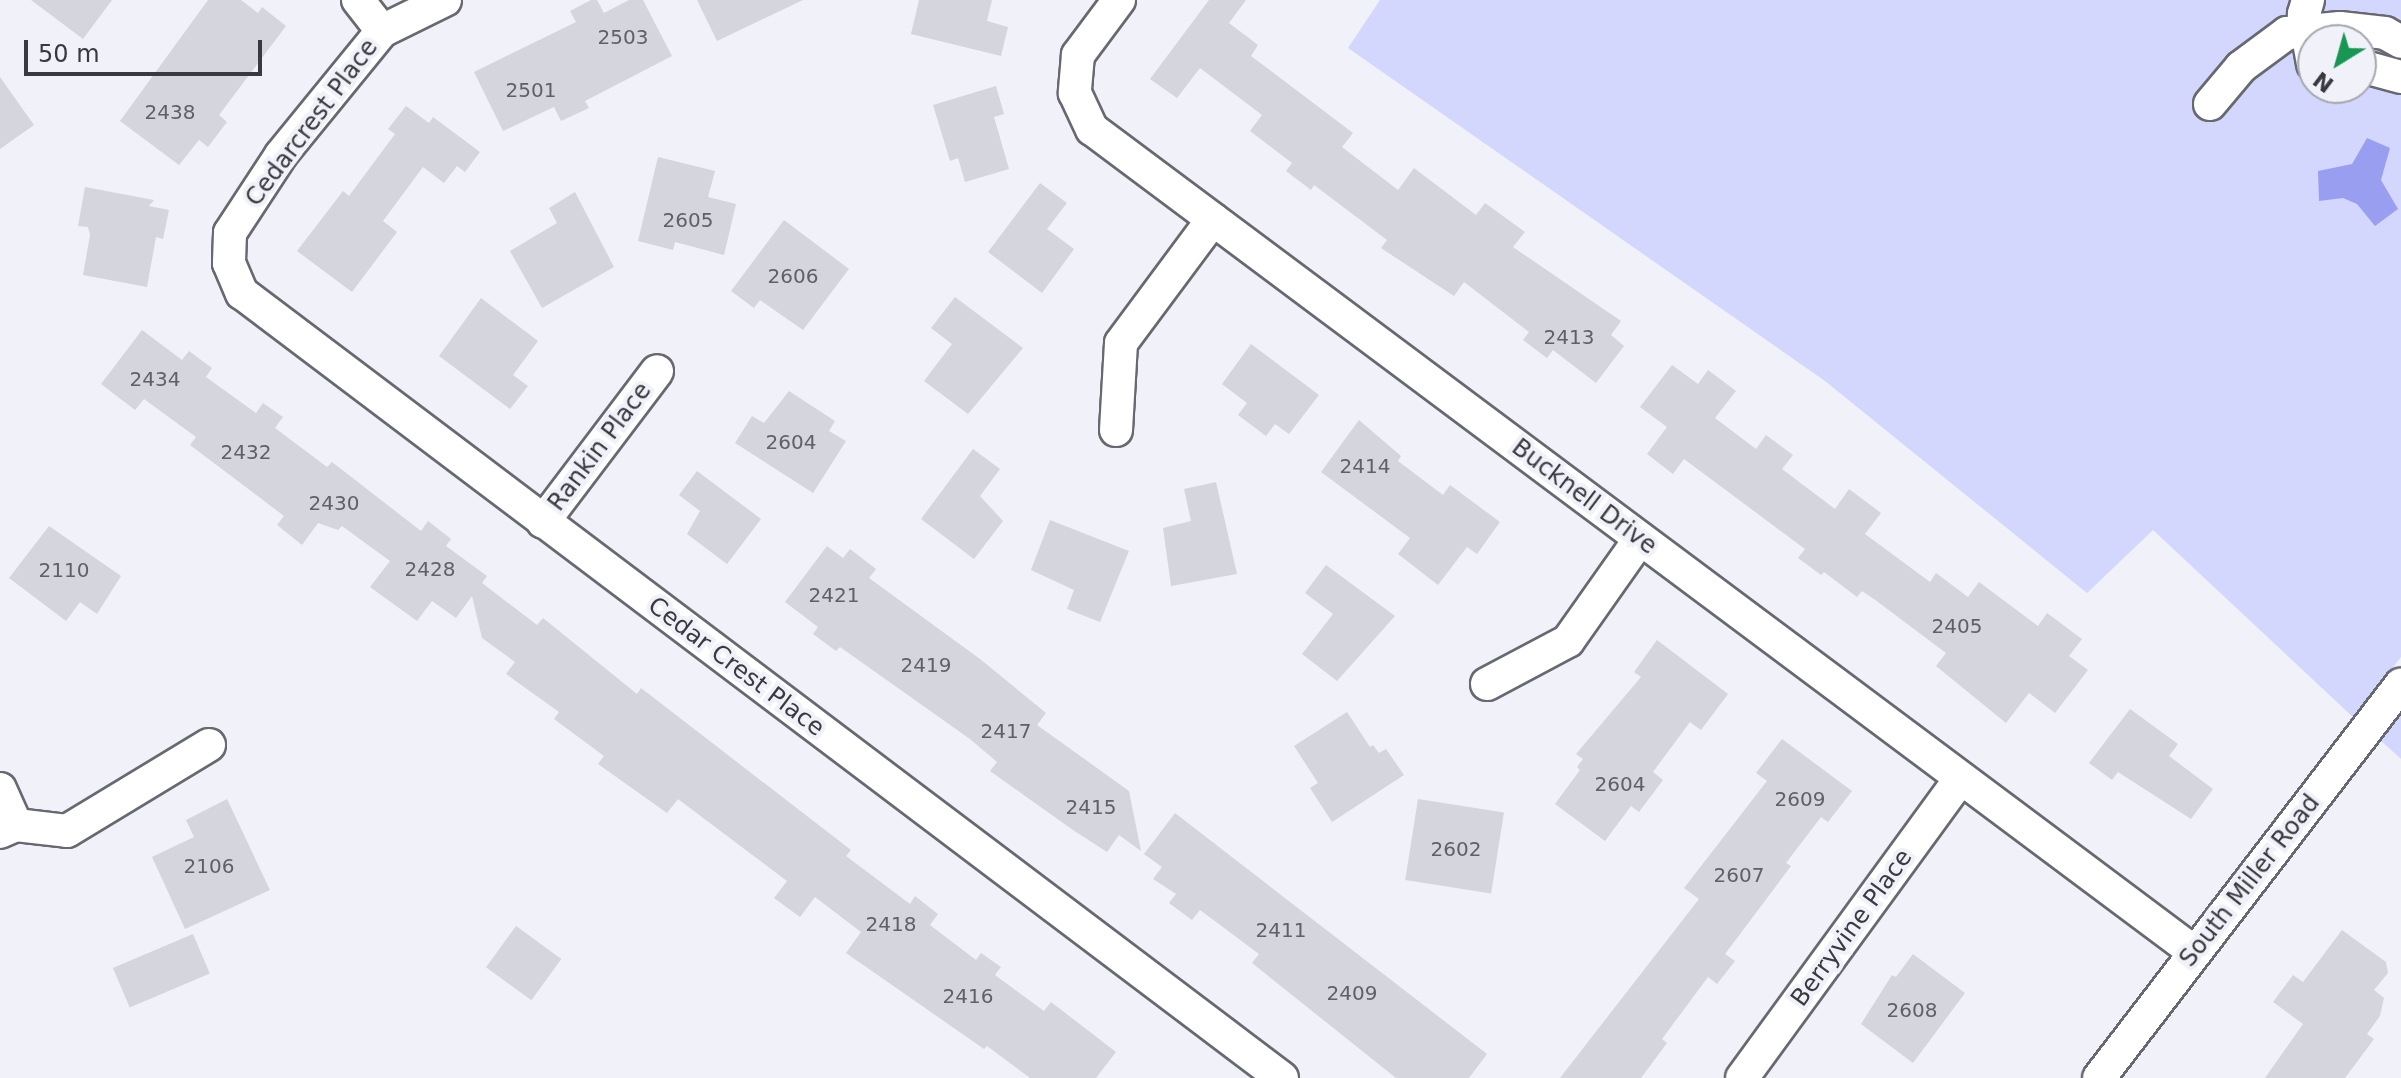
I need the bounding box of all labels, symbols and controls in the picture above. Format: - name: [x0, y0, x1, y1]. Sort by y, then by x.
- scale bar: [28, 24, 266, 74]
- north arrow: [2297, 24, 2377, 104]
- house number: 2503: [598, 25, 648, 49]
- street label: Cedarcrest Place: [240, 34, 384, 212]
- text: 50 m: [38, 40, 100, 68]
- text: N: [2309, 66, 2338, 98]
- house number: 2501: [506, 78, 556, 102]
- house number: 2438: [145, 100, 195, 124]
- house number: 2605: [663, 208, 713, 232]
- house number: 2606: [768, 264, 818, 288]
- house number: 2413: [1544, 325, 1594, 349]
- house number: 2434: [130, 367, 180, 391]
- street label: Rankin Place: [542, 377, 658, 517]
- house number: 2604: [766, 430, 816, 454]
- street label: Bucknell Drive: [1506, 433, 1662, 561]
- house number: 2432: [221, 440, 271, 464]
- house number: 2414: [1340, 454, 1390, 478]
- house number: 2430: [309, 491, 359, 515]
- house number: 2428: [405, 557, 455, 581]
- house number: 2110: [39, 558, 89, 582]
- house number: 2421: [809, 583, 859, 607]
- street label: Cedar Crest Place: [642, 591, 830, 743]
- house number: 2405: [1932, 614, 1982, 638]
- house number: 2419: [901, 653, 951, 677]
- house number: 2417: [981, 719, 1031, 743]
- house number: 2604: [1595, 772, 1645, 796]
- house number: 2609: [1775, 787, 1825, 811]
- street label: South Miller Road: [2174, 789, 2326, 973]
- house number: 2415: [1066, 795, 1116, 819]
- house number: 2602: [1431, 837, 1481, 861]
- street label: Berryvine Place: [1785, 844, 1919, 1012]
- house number: 2106: [184, 854, 234, 878]
- house number: 2607: [1714, 863, 1764, 887]
- house number: 2418: [866, 912, 916, 936]
- house number: 2411: [1256, 918, 1306, 942]
- house number: 2409: [1327, 981, 1377, 1005]
- house number: 2416: [943, 984, 993, 1008]
- house number: 2608: [1887, 998, 1937, 1022]

